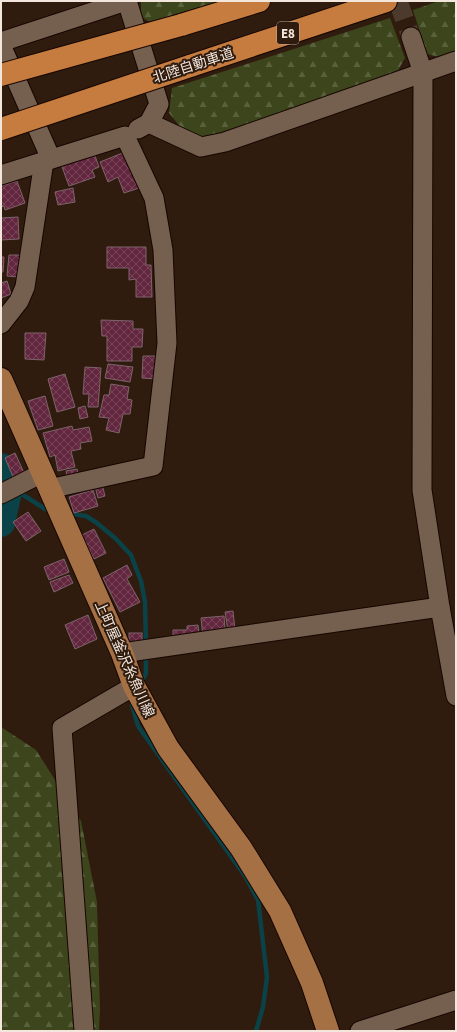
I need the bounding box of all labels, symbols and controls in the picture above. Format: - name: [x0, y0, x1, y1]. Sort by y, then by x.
- road number: E8: [277, 22, 299, 44]
- street label: 北陸自動車道: [150, 43, 236, 88]
- street label: 上町屋釜沢糸魚川線: [89, 598, 159, 721]

